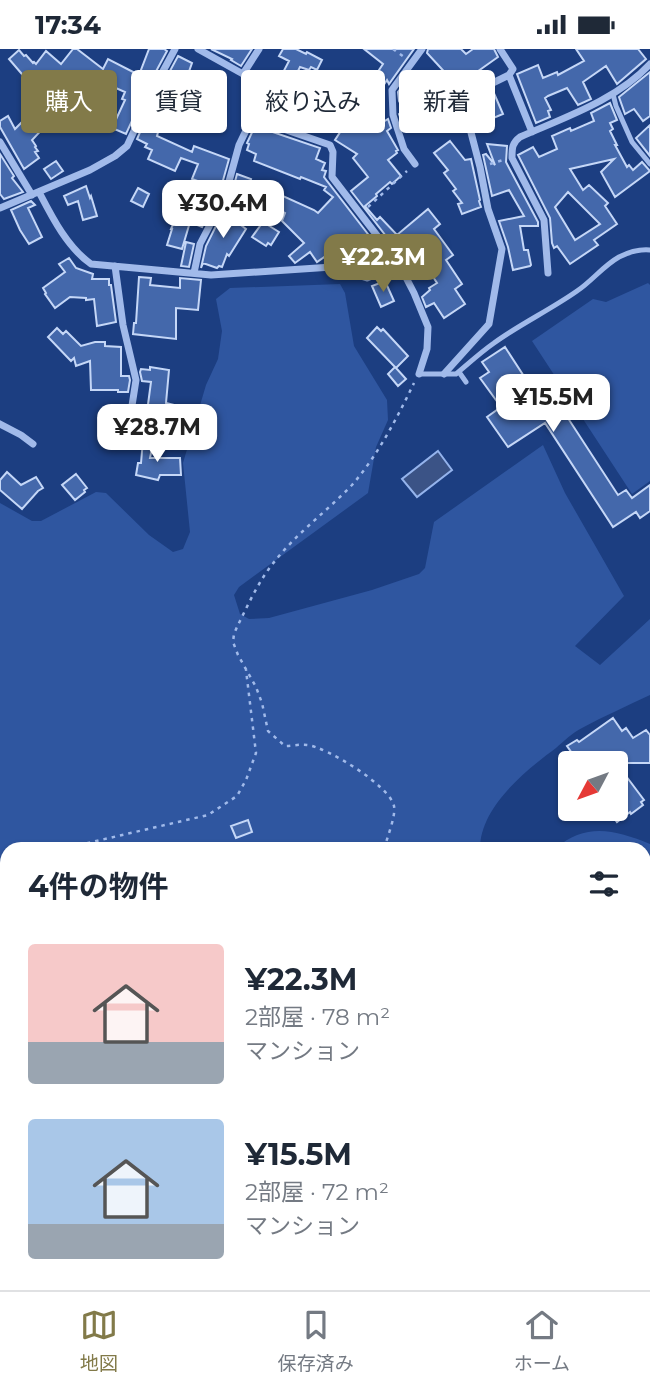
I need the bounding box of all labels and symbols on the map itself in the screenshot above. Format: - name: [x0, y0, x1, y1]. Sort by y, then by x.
- pin: ¥30.4M: [166, 181, 280, 240]
- pin: ¥22.3M: [326, 235, 440, 294]
- pin: ¥15.5M: [496, 375, 610, 434]
- pin: ¥28.7M: [100, 405, 214, 464]
- north arrow: [558, 751, 628, 821]

